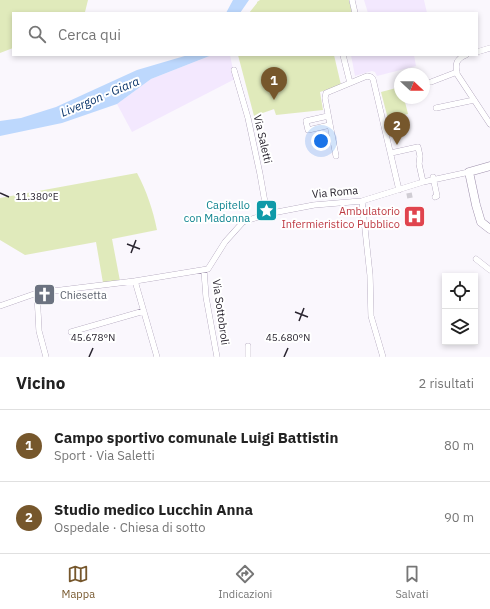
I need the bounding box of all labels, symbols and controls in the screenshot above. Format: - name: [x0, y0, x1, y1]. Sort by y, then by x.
- search box: [12, 12, 478, 56]
- icon: search: [26, 23, 48, 45]
- text: Cerca qui: [58, 25, 121, 44]
- pin: 1: [261, 67, 287, 100]
- north arrow: [394, 68, 430, 104]
- water label: Livergon - Giara: [58, 73, 141, 120]
- pin: 2: [384, 112, 410, 145]
- street label: Via Saletti: [251, 113, 275, 165]
- your location: [311, 131, 331, 151]
- street label: Via Roma: [311, 183, 359, 201]
- text: 11.380°E: [15, 190, 59, 203]
- place label: Capitello con Madonna: [184, 198, 250, 225]
- place icon: Capitello con Madonna: [253, 198, 279, 224]
- place label: Ambulatorio Infermieristico Pubblico: [281, 204, 400, 231]
- hospital icon: Ambulatorio Infermieristico Pubblico: [402, 204, 428, 230]
- map controls: [442, 273, 478, 345]
- button: locate: [442, 273, 478, 309]
- street label: Via Sottobroli: [209, 278, 233, 346]
- church icon: Chiesetta: [32, 282, 58, 308]
- place label: Chiesetta: [60, 288, 107, 302]
- button: layers: [442, 309, 478, 345]
- text: 45.678°N: [71, 331, 115, 344]
- text: 45.680°N: [266, 331, 310, 344]
- text: Vicino: [16, 372, 65, 394]
- text: 2 risultati: [419, 375, 474, 392]
- text: Campo sportivo comunale Luigi Battistin: [54, 428, 338, 447]
- text: 1: [25, 437, 33, 454]
- text: 80 m: [444, 437, 474, 454]
- text: Sport · Via Saletti: [54, 447, 155, 464]
- text: Studio medico Lucchin Anna: [54, 500, 253, 519]
- text: 2: [25, 509, 33, 526]
- text: 90 m: [444, 509, 474, 526]
- text: Ospedale · Chiesa di sotto: [54, 519, 206, 536]
- tab: Mappa: [62, 563, 95, 601]
- tab: Indicazioni: [218, 563, 272, 601]
- tab: Salvati: [395, 563, 428, 601]

